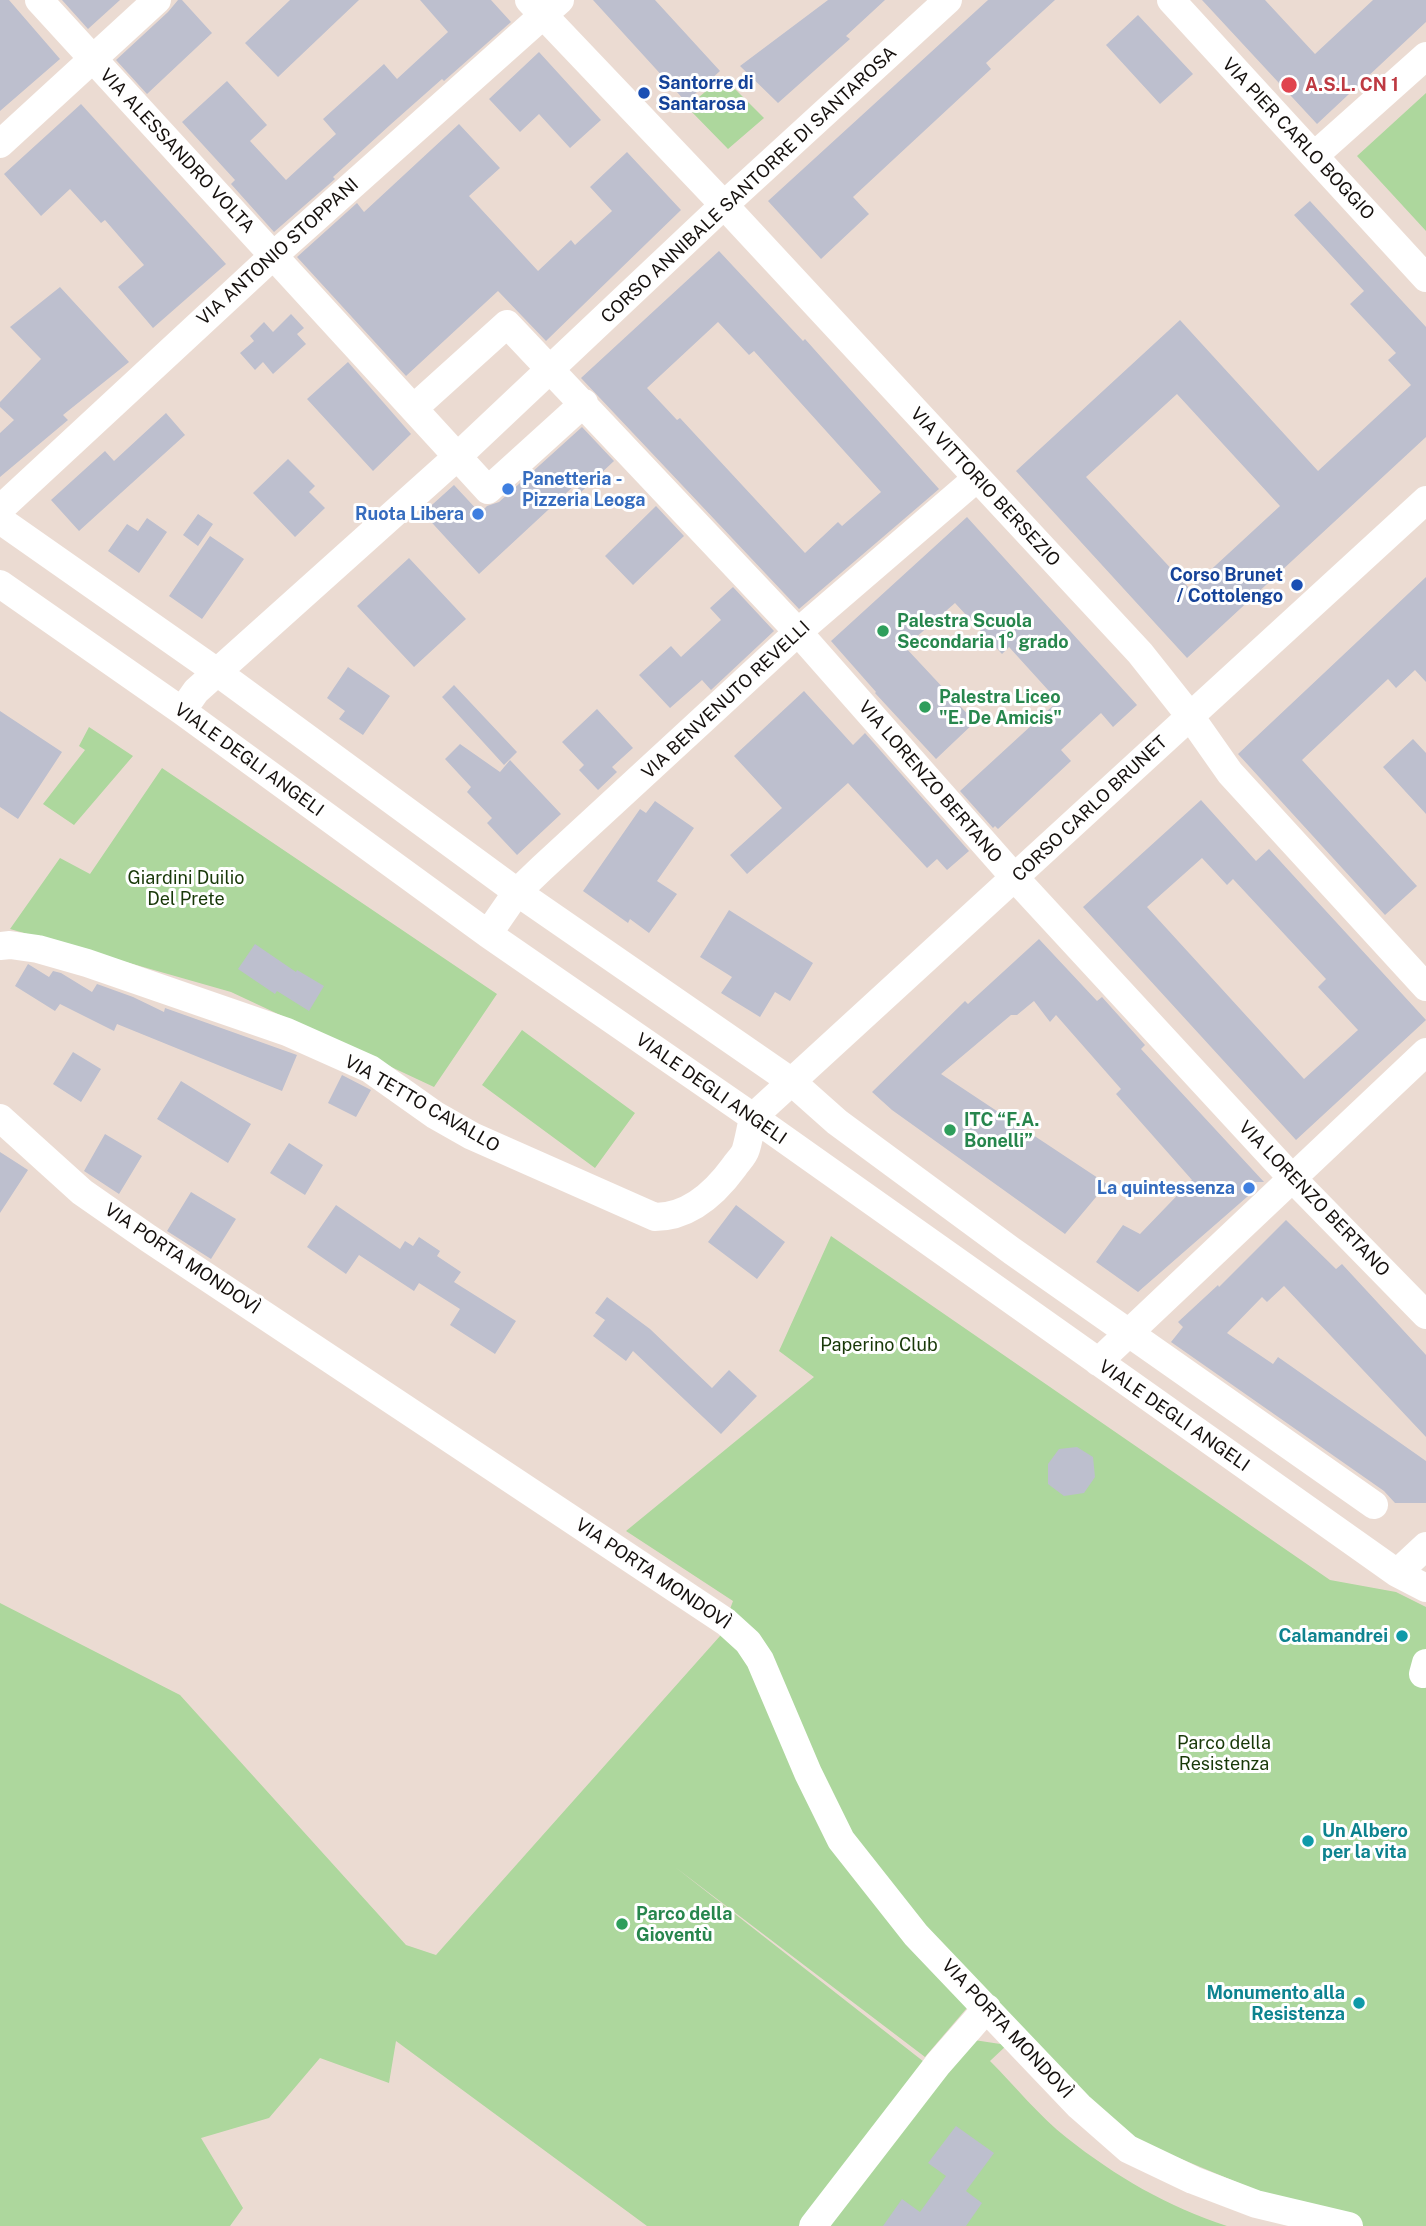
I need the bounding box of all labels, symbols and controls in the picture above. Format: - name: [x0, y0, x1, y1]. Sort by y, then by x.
- street label: CORSO ANNIBALE SANTORRE DI SANTAROSA: [597, 42, 901, 328]
- street label: VIA PIER CARLO BOGGIO: [1217, 54, 1379, 224]
- street label: VIA ALESSANDRO VOLTA: [95, 64, 259, 238]
- place label: Santorre di Santarosa: [658, 72, 753, 114]
- place label: A.S.L. CN 1: [1305, 74, 1399, 96]
- marker: A.S.L. CN 1: [1279, 75, 1299, 95]
- marker: Santorre di Santarosa: [636, 85, 652, 101]
- street label: VIA ANTONIO STOPPANI: [193, 174, 363, 330]
- street label: VIA VITTORIO BERSEZIO: [906, 403, 1064, 571]
- place label: Panetteria - Pizzeria Leoga: [522, 468, 646, 510]
- marker: Panetteria - Pizzeria Leoga: [500, 481, 516, 497]
- place label: Ruota Libera: [355, 503, 464, 525]
- marker: Ruota Libera: [470, 506, 486, 522]
- place label: Corso Brunet / Cottolengo: [1170, 564, 1283, 606]
- marker: Corso Brunet / Cottolengo: [1289, 577, 1305, 593]
- place label: Palestra Scuola Secondaria 1° grado: [897, 610, 1069, 652]
- street label: VIA BENVENUTO REVELLI: [638, 616, 814, 784]
- marker: Palestra Scuola Secondaria 1° grado: [875, 623, 891, 639]
- place label: Palestra Liceo "E. De Amicis": [939, 686, 1062, 728]
- street label: VIA LORENZO BERTANO: [854, 696, 1006, 868]
- street label: VIALE DEGLI ANGELI: [170, 699, 328, 821]
- marker: Palestra Liceo "E. De Amicis": [917, 699, 933, 715]
- street label: CORSO CARLO BRUNET: [1008, 732, 1172, 886]
- park label: Giardini Duilio Del Prete: [128, 867, 244, 910]
- street label: VIALE DEGLI ANGELI: [632, 1029, 790, 1149]
- street label: VIA TETTO CAVALLO: [341, 1051, 503, 1157]
- place label: ITC “F.A. Bonelli”: [964, 1109, 1039, 1152]
- street label: VIA LORENZO BERTANO: [1234, 1117, 1394, 1281]
- marker: ITC “F.A. Bonelli”: [942, 1122, 958, 1138]
- place label: La quintessenza: [1097, 1177, 1235, 1199]
- marker: La quintessenza: [1241, 1180, 1257, 1196]
- street label: VIA PORTA MONDOVÌ: [100, 1199, 264, 1319]
- park label: Paperino Club: [820, 1334, 938, 1356]
- street label: VIALE DEGLI ANGELI: [1095, 1356, 1253, 1476]
- street label: VIA PORTA MONDOVÌ: [571, 1514, 735, 1634]
- place label: Calamandrei: [1279, 1625, 1388, 1647]
- marker: Calamandrei: [1394, 1628, 1410, 1644]
- park label: Parco della Resistenza: [1177, 1732, 1271, 1774]
- place label: Un Albero per la vita: [1322, 1820, 1408, 1862]
- marker: Un Albero per la vita: [1300, 1833, 1316, 1849]
- place label: Parco della Gioventù: [636, 1903, 732, 1946]
- marker: Parco della Gioventù: [614, 1916, 630, 1932]
- street label: VIA PORTA MONDOVÌ: [937, 1955, 1077, 2103]
- place label: Monumento alla Resistenza: [1207, 1982, 1345, 2024]
- marker: Monumento alla Resistenza: [1351, 1995, 1367, 2011]

